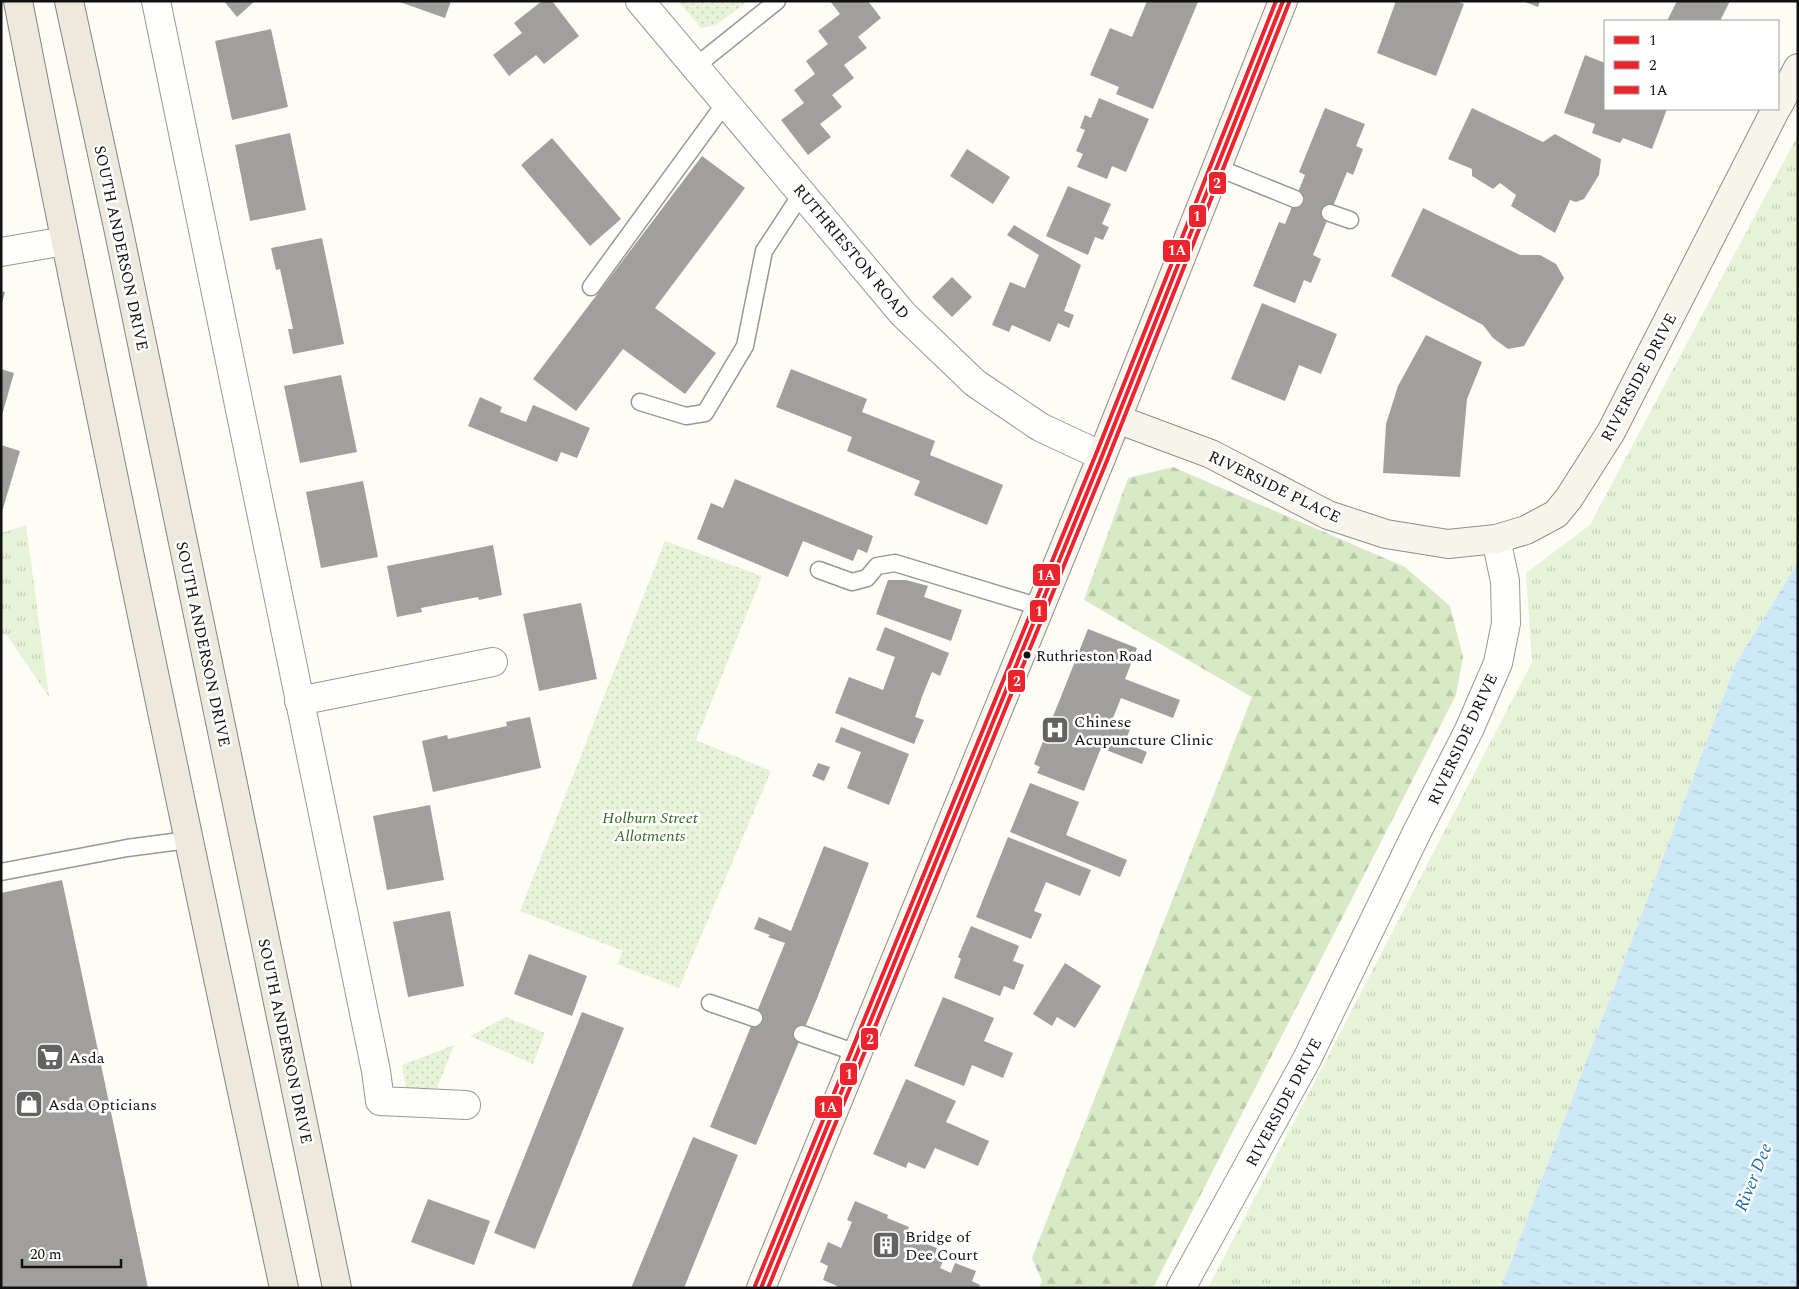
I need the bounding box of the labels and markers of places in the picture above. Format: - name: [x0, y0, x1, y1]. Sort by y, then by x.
- place label: Ruthrieston Road: [1036, 645, 1152, 668]
- marker: Ruthrieston Road: [1022, 650, 1032, 660]
- place label: Chinese Acupuncture Clinic: [1074, 710, 1213, 752]
- hospital icon: Chinese Acupuncture Clinic: [1040, 715, 1070, 745]
- supermarket icon: Asda: [35, 1042, 65, 1072]
- place label: Asda: [69, 1046, 105, 1070]
- shop icon: Asda Opticians: [14, 1089, 44, 1119]
- place label: Asda Opticians: [48, 1093, 157, 1117]
- place label: Bridge of Dee Court: [905, 1225, 978, 1267]
- building icon: Bridge of Dee Court: [871, 1230, 901, 1260]

